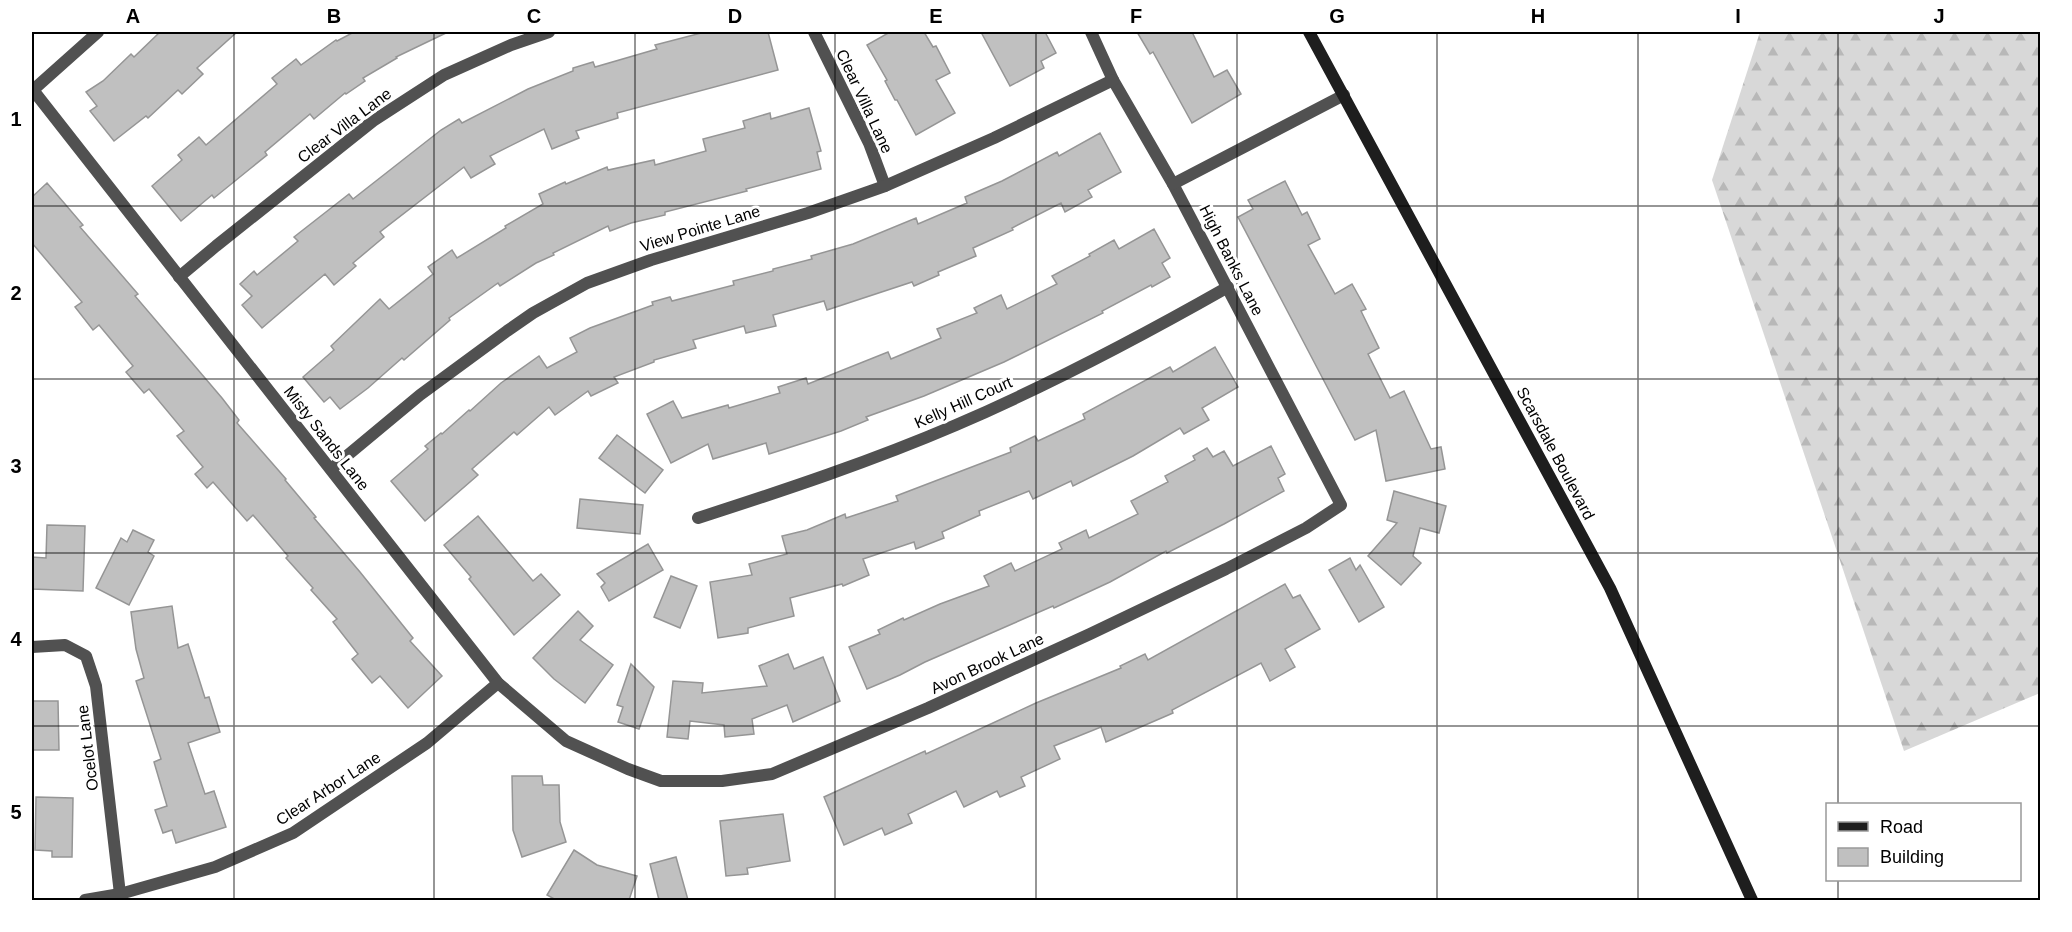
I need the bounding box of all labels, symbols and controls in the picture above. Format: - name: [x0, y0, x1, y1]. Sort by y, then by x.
- text: A: [126, 5, 140, 27]
- text: B: [327, 5, 341, 27]
- text: C: [527, 5, 541, 27]
- text: D: [728, 5, 742, 27]
- text: E: [929, 5, 943, 27]
- text: F: [1130, 5, 1142, 27]
- text: G: [1329, 5, 1345, 27]
- text: H: [1531, 5, 1545, 27]
- text: I: [1735, 5, 1741, 27]
- text: J: [1933, 5, 1945, 27]
- street label: Clear Villa Lane: [833, 47, 896, 156]
- street label: Clear Villa Lane: [294, 85, 394, 166]
- text: 1: [10, 108, 22, 130]
- street label: View Pointe Lane: [638, 202, 762, 255]
- street label: High Banks Lane: [1196, 202, 1267, 318]
- text: 2: [10, 282, 22, 304]
- street label: Kelly Hill Court: [912, 373, 1015, 432]
- street label: Misty Sands Lane: [281, 383, 373, 494]
- street label: Scarsdale Boulevard: [1513, 384, 1598, 522]
- text: 3: [10, 455, 22, 477]
- text: 4: [10, 628, 22, 650]
- street label: Avon Brook Lane: [928, 630, 1046, 697]
- street label: Ocelot Lane: [74, 704, 101, 792]
- street label: Clear Arbor Lane: [273, 748, 384, 828]
- text: 5: [10, 801, 22, 823]
- legend: [1826, 803, 2021, 881]
- text: Road: [1880, 817, 1923, 837]
- text: Building: [1880, 847, 1944, 867]

